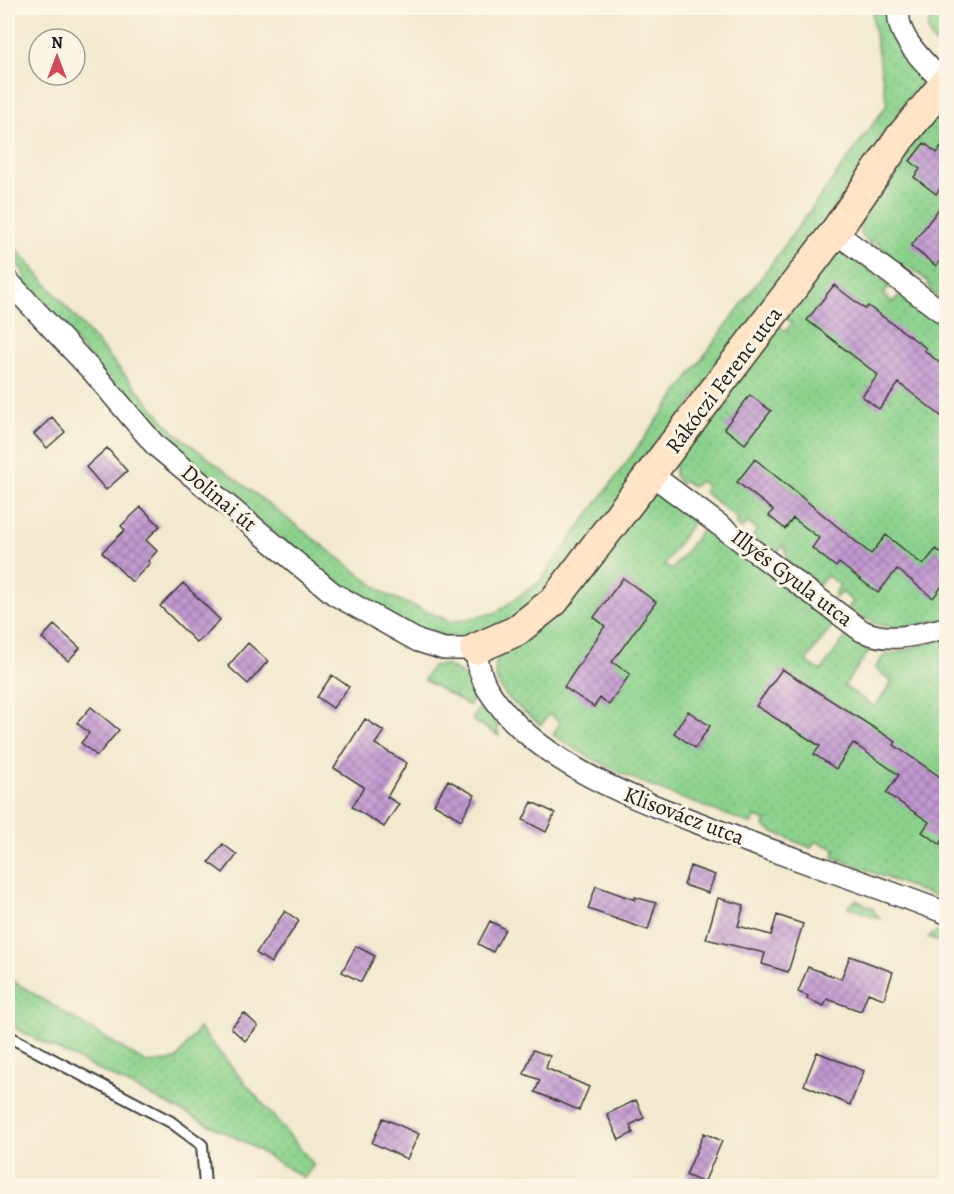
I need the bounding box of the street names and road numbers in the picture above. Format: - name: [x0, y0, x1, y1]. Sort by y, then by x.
- street label: Rákóczi Ferenc utca: [659, 300, 790, 460]
- street label: Dolinai út: [175, 458, 263, 538]
- street label: Illyés Gyula utca: [725, 522, 860, 634]
- street label: Klisovácz utca: [619, 779, 749, 853]

